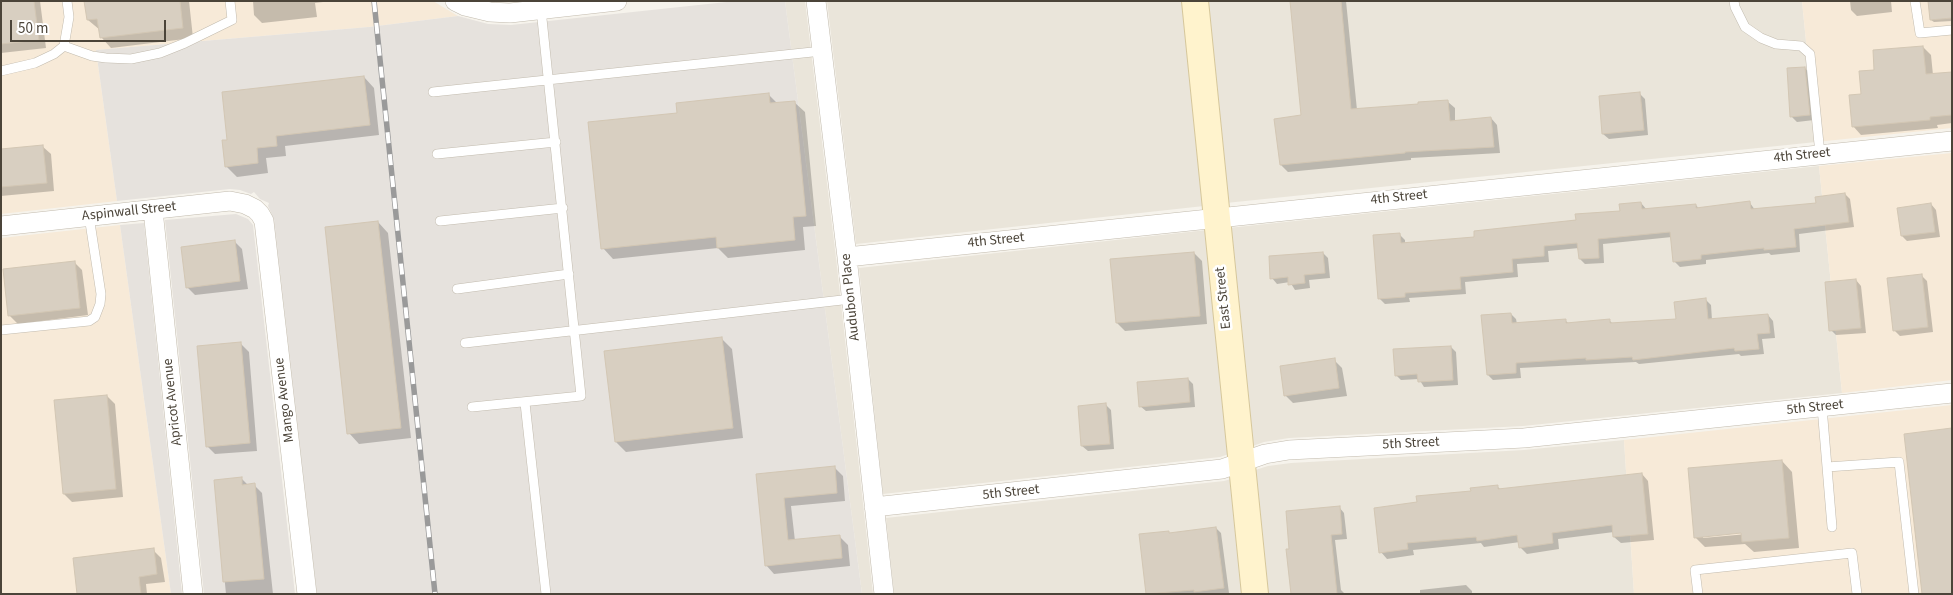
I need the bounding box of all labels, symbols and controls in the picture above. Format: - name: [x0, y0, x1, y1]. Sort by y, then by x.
- scale bar: [12, 10, 169, 42]
- text: 50 m: [18, 18, 48, 39]
- street label: 4th Street: [1773, 145, 1831, 167]
- street label: 4th Street: [1370, 187, 1428, 209]
- street label: Aspinwall Street: [81, 199, 177, 225]
- street label: 4th Street: [967, 230, 1025, 252]
- street label: Audubon Place: [838, 252, 864, 342]
- street label: East Street: [1212, 266, 1236, 330]
- street label: Apricot Avenue: [160, 357, 186, 447]
- street label: Mango Avenue: [271, 357, 299, 443]
- street label: 5th Street: [1786, 397, 1844, 419]
- street label: 5th Street: [1382, 434, 1440, 454]
- street label: 5th Street: [982, 482, 1040, 504]

